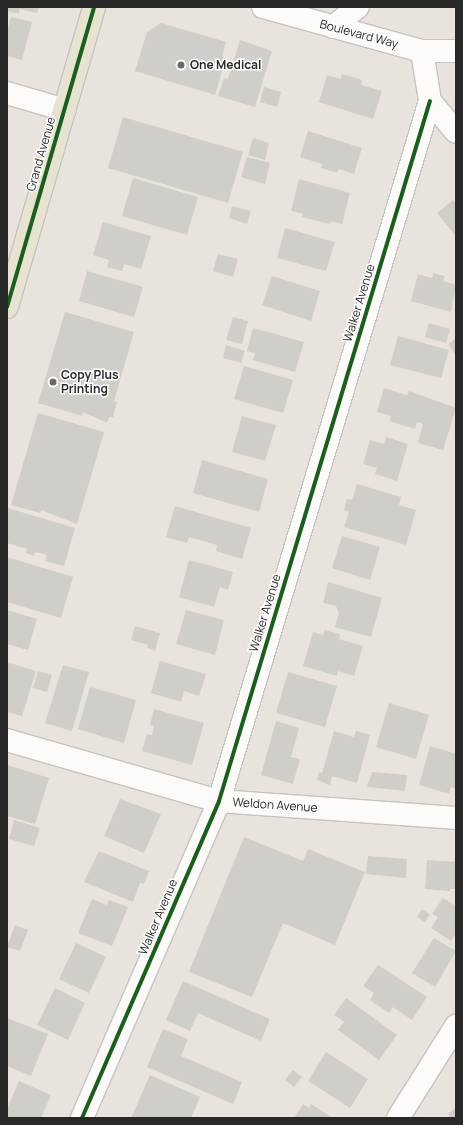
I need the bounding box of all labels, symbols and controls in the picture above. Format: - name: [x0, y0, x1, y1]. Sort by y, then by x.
- street label: Boulevard Way: [318, 17, 400, 51]
- place label: One Medical: [190, 58, 261, 72]
- marker: One Medical: [175, 59, 187, 71]
- street label: Grand Avenue: [23, 115, 59, 193]
- street label: Walker Avenue: [340, 262, 378, 344]
- place label: Copy Plus Printing: [61, 368, 119, 396]
- marker: Copy Plus Printing: [48, 377, 58, 387]
- street label: Walker Avenue: [246, 572, 284, 654]
- street label: Weldon Avenue: [232, 795, 318, 815]
- street label: Walker Avenue: [136, 877, 180, 957]

